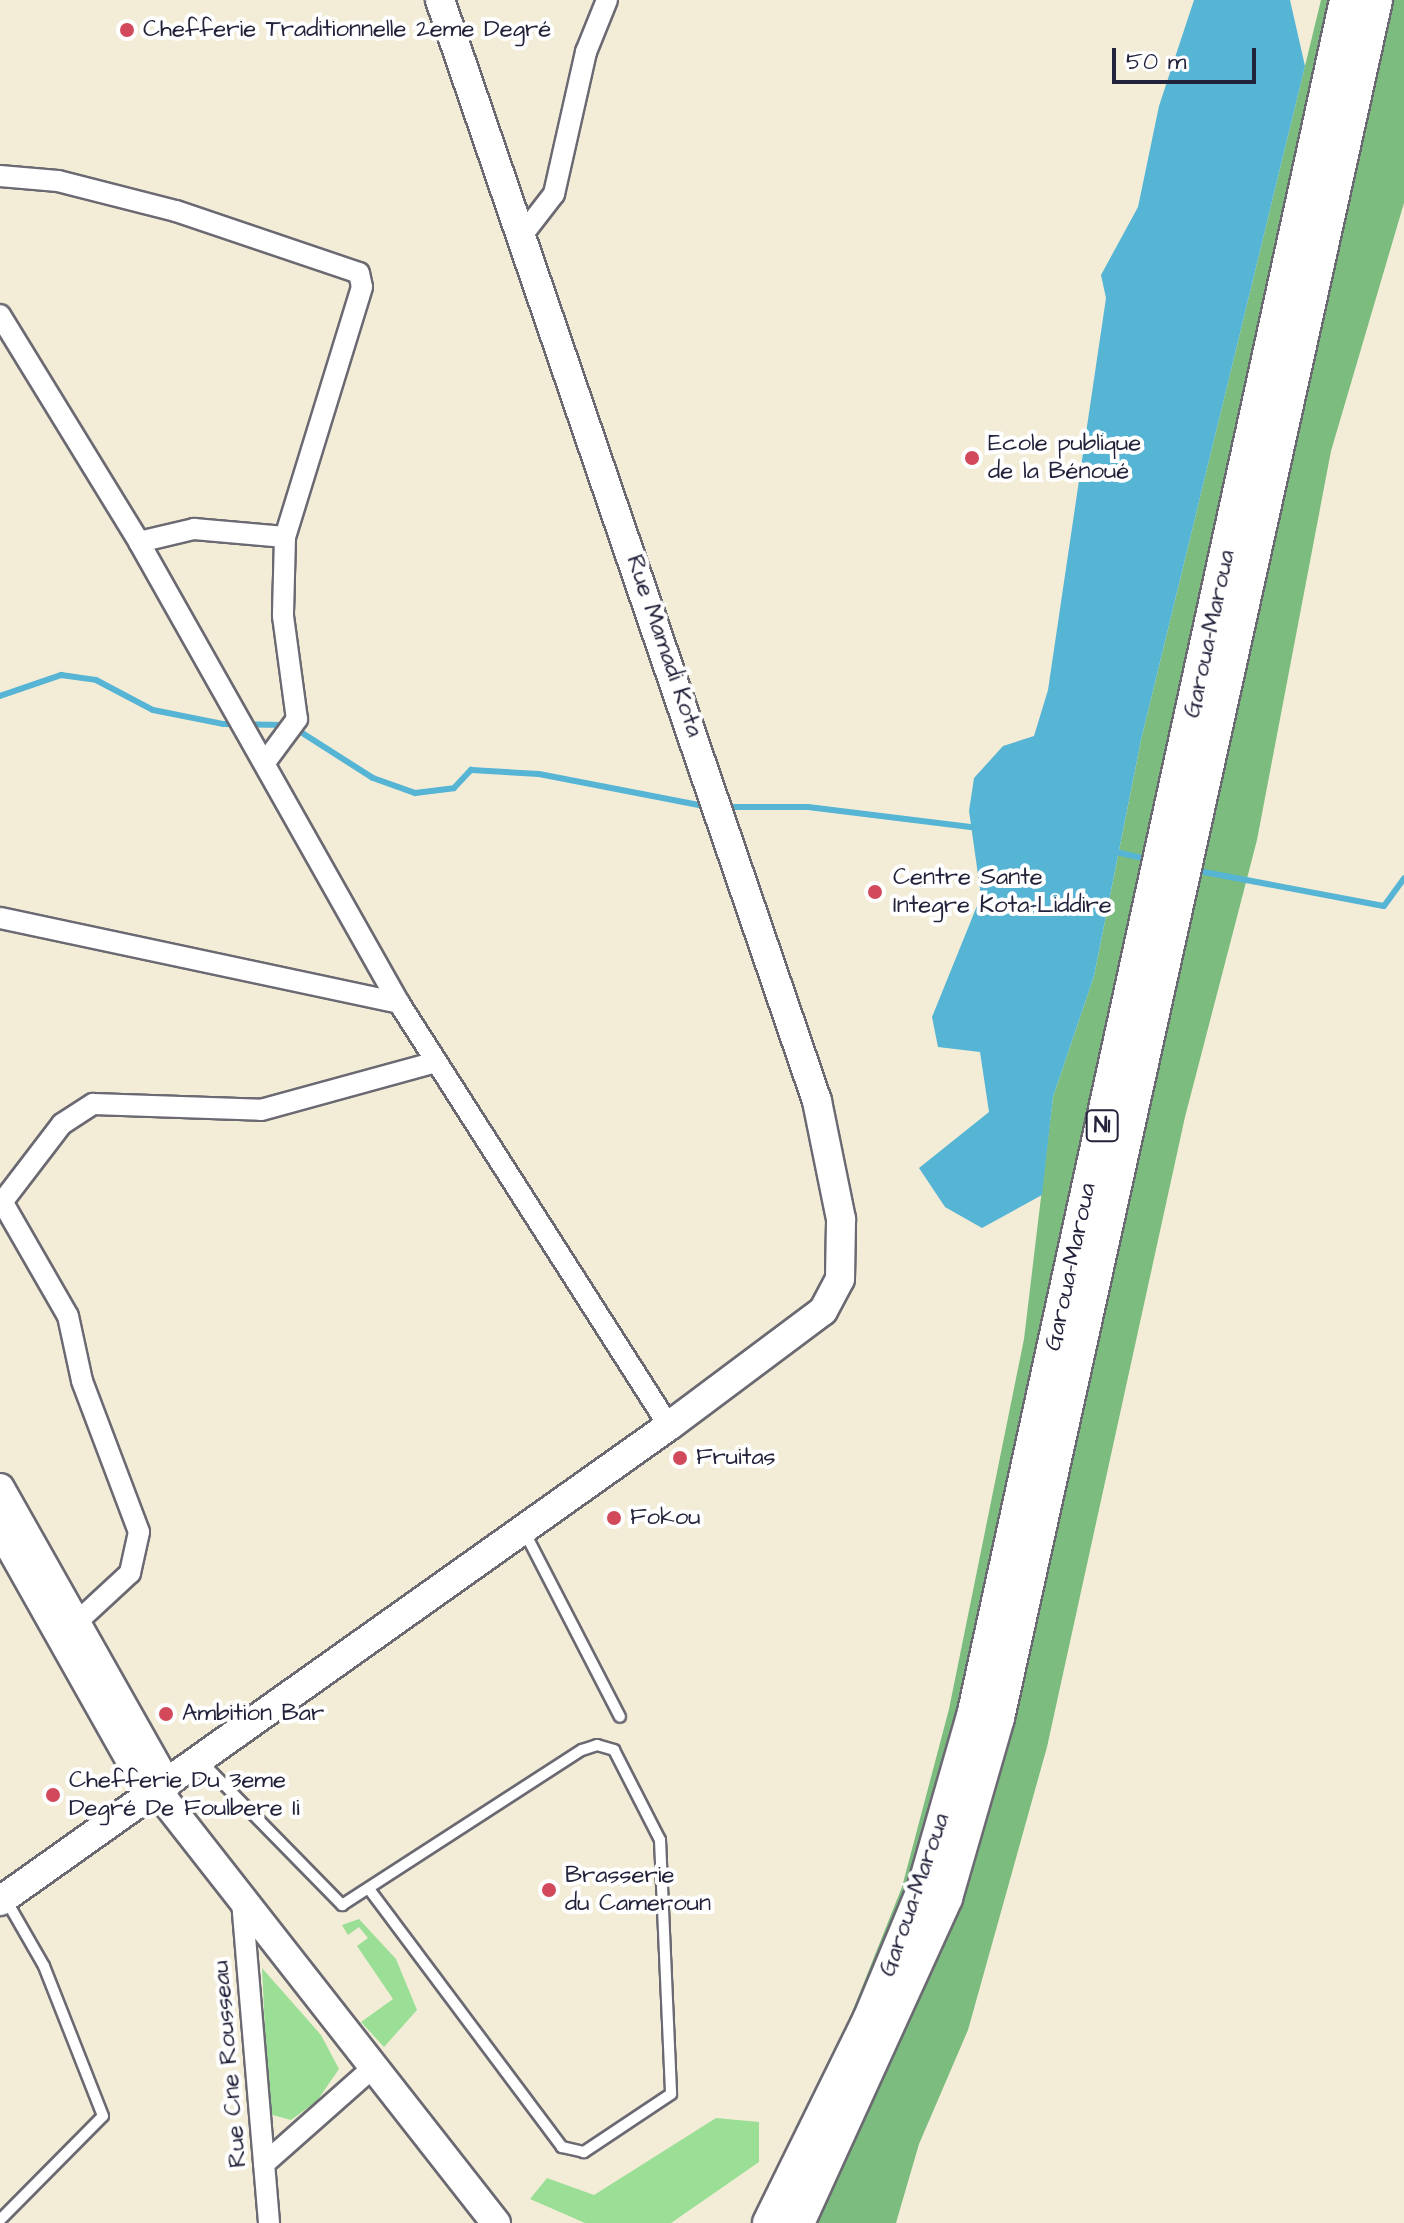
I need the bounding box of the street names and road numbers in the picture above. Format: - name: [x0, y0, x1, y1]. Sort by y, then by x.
- street label: Garoua-Maroua: [1178, 548, 1242, 720]
- street label: Rue Mamadi Kota: [619, 551, 709, 741]
- road number: N1: [1084, 1108, 1120, 1144]
- street label: Garoua-Maroua: [1039, 1181, 1103, 1353]
- street label: Garoua-Maroua: [874, 1810, 956, 1980]
- street label: Rue Cne Rousseau: [207, 1959, 253, 2169]

